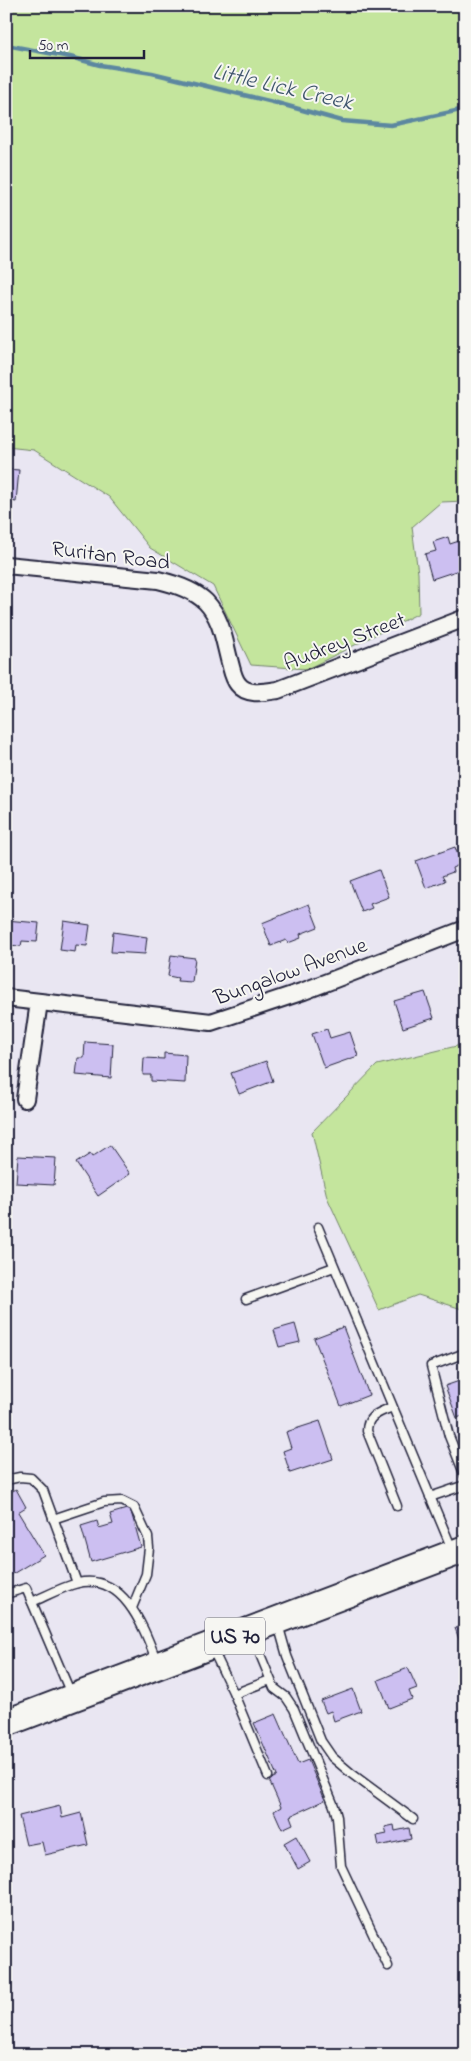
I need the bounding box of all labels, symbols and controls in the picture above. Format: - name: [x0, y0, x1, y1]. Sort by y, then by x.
- scale bar: [30, 28, 144, 60]
- text: 50 m: [38, 35, 69, 57]
- water label: Little Lick Creek: [209, 55, 358, 122]
- street label: Ruritan Road: [50, 534, 172, 580]
- street label: Audrey Street: [279, 605, 412, 682]
- street label: Bungalow Avenue: [209, 930, 373, 1017]
- road number: US 70: [205, 1618, 265, 1654]

